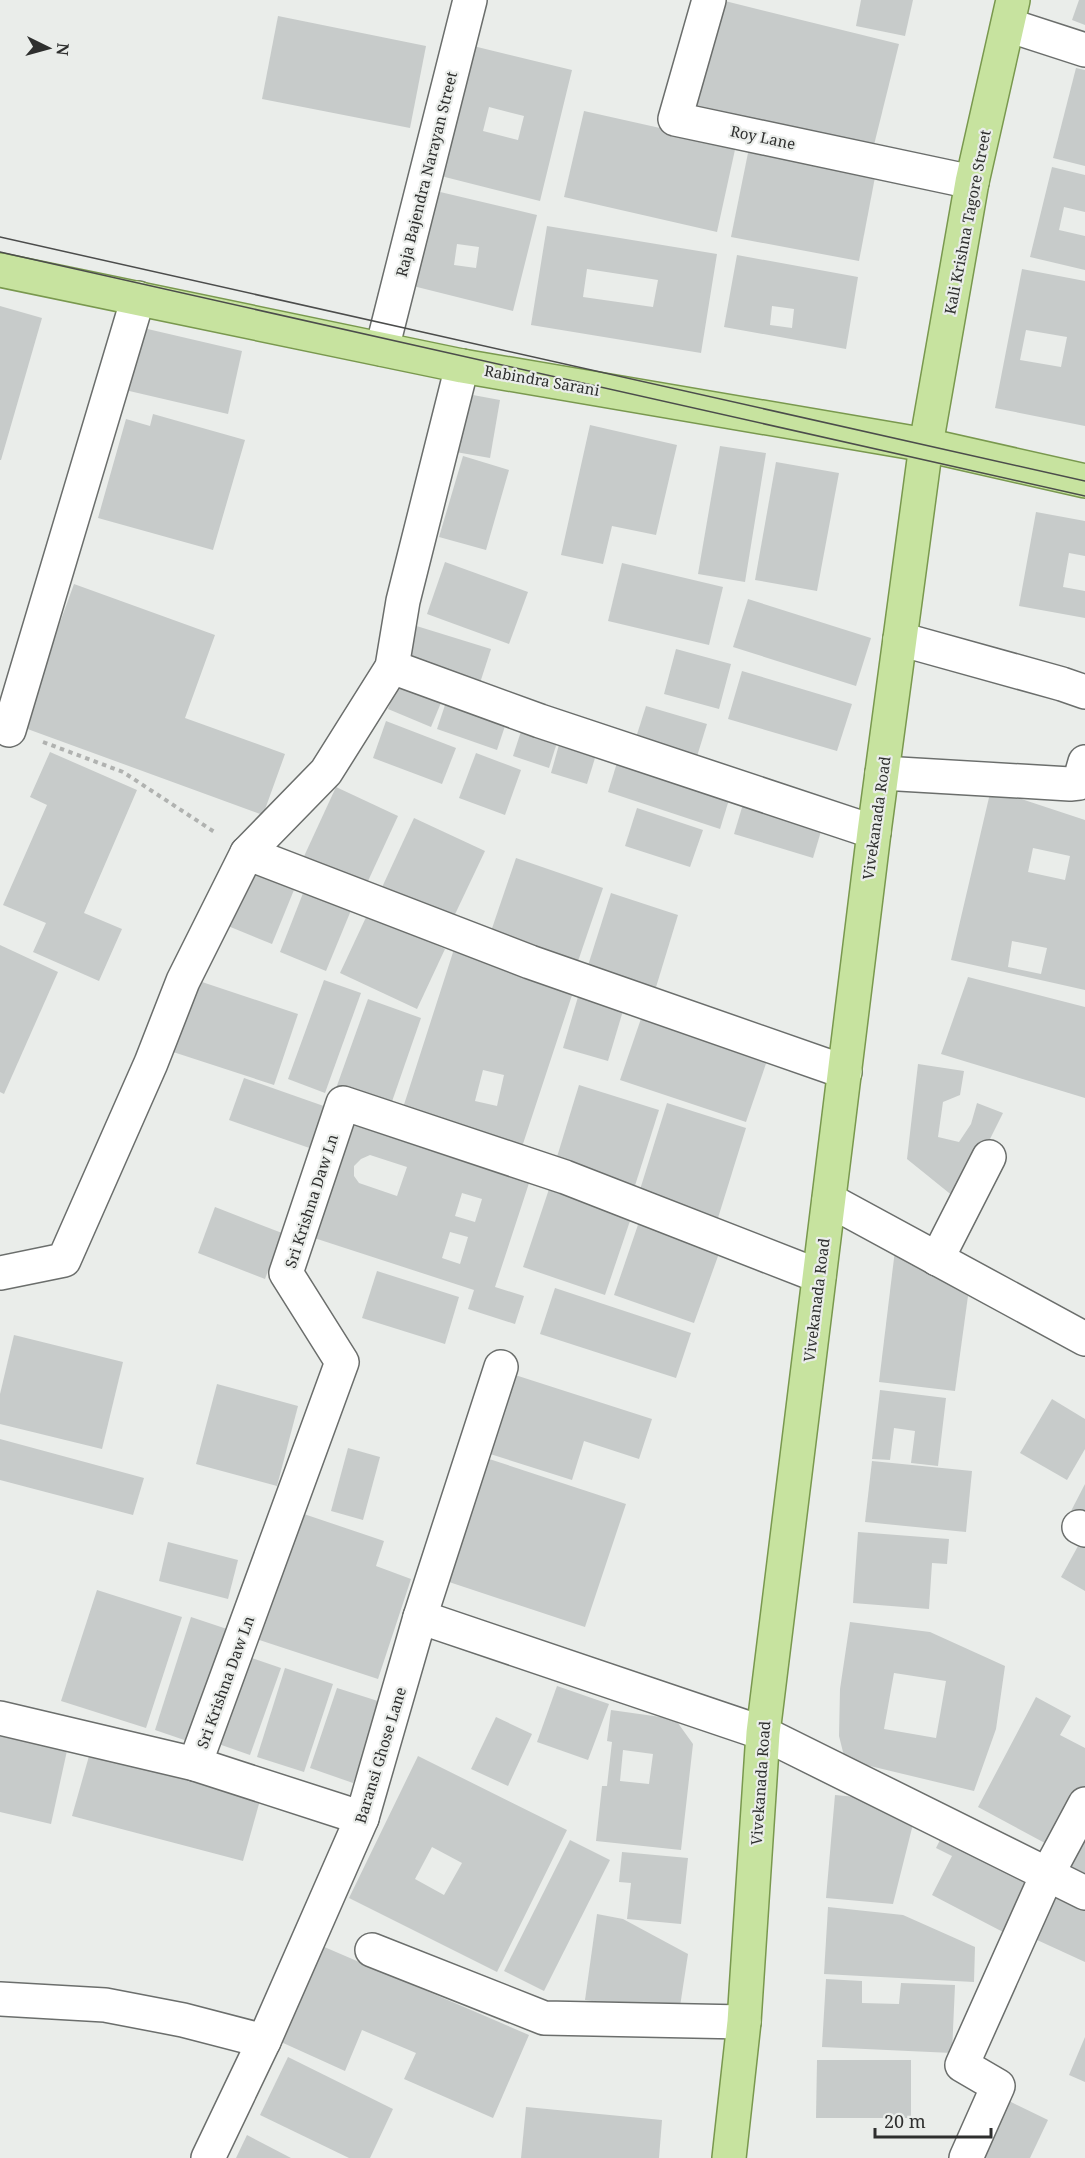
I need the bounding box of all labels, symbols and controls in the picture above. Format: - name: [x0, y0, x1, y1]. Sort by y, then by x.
- north arrow: [18, 18, 78, 78]
- text: N: [51, 42, 74, 57]
- street label: Raja Bajendra Narayan Street: [391, 69, 461, 279]
- street label: Roy Lane: [729, 120, 797, 154]
- street label: Kali Krishna Tagore Street: [939, 128, 995, 316]
- street label: Rabindra Sarani: [483, 360, 601, 400]
- street label: Vivekanada Road: [857, 755, 895, 881]
- street label: Sri Krishna Daw Ln: [280, 1131, 342, 1271]
- street label: Vivekanada Road: [798, 1237, 834, 1363]
- street label: Sri Krishna Daw Ln: [192, 1613, 258, 1751]
- street label: Baransi Ghose Lane: [350, 1684, 410, 1826]
- street label: Vivekanada Road: [746, 1720, 774, 1846]
- scale bar: [875, 2101, 990, 2139]
- text: 20 m: [884, 2109, 926, 2133]

